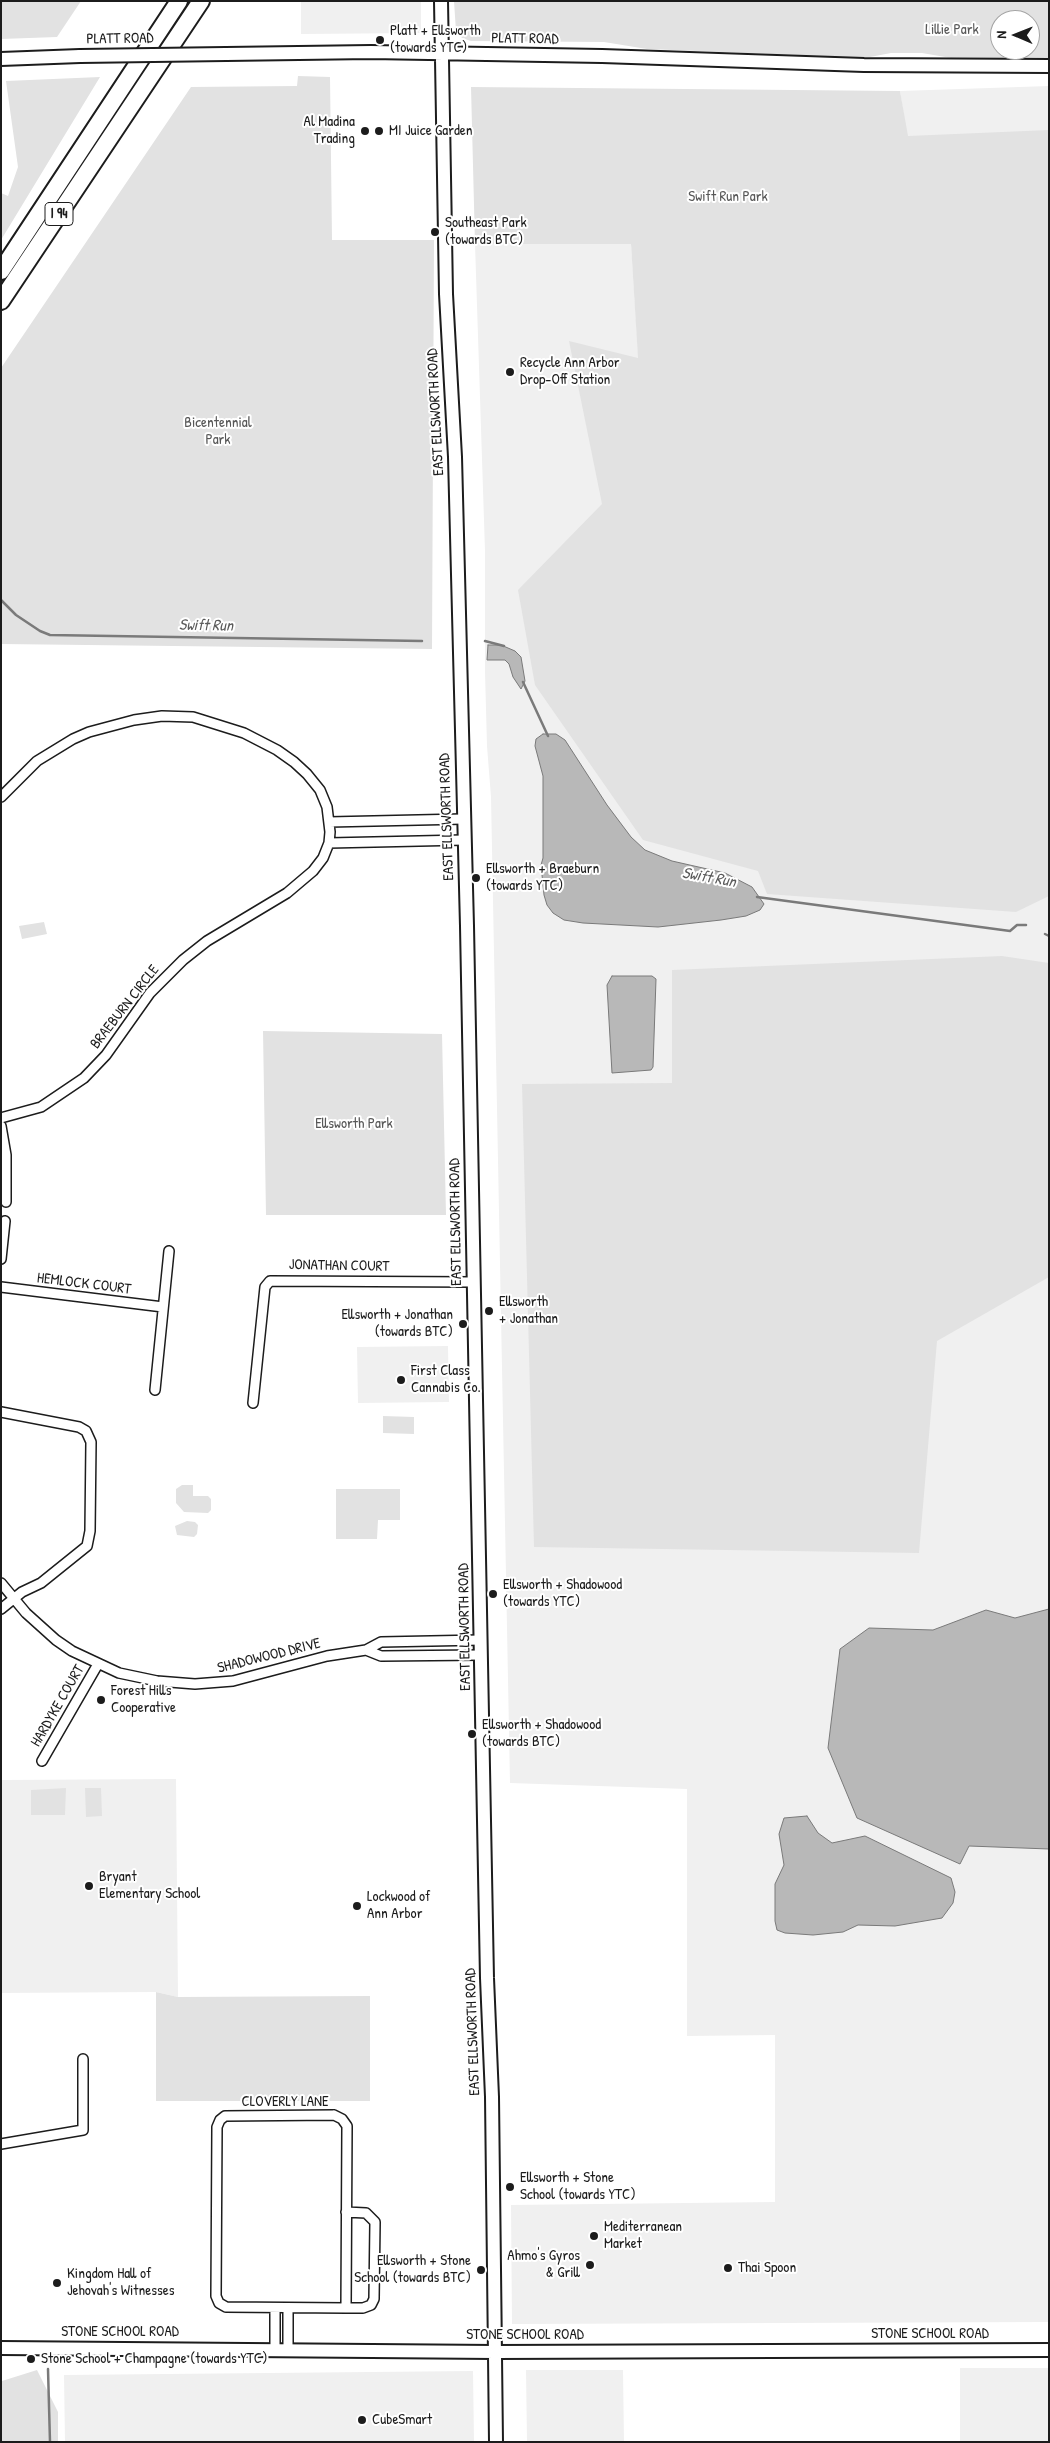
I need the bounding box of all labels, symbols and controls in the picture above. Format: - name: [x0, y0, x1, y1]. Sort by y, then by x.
- north arrow: [990, 10, 1040, 60]
- park label: Lillie Park: [925, 21, 979, 39]
- place label: Platt + Ellsworth (towards YTC): [390, 22, 481, 57]
- street label: PLATT ROAD: [86, 29, 154, 49]
- street label: PLATT ROAD: [491, 29, 559, 49]
- text: N: [991, 31, 1010, 39]
- marker: Platt + Ellsworth (towards YTC): [374, 34, 386, 46]
- place label: Al Madina Trading: [304, 113, 355, 148]
- place label: MI Juice Garden: [389, 122, 473, 140]
- marker: Al Madina Trading: [359, 125, 371, 137]
- marker: MI Juice Garden: [373, 125, 385, 137]
- park label: Swift Run Park: [688, 188, 768, 206]
- road number: I 94: [45, 202, 73, 225]
- place label: Southeast Park (towards BTC): [445, 214, 527, 249]
- marker: Southeast Park (towards BTC): [429, 226, 441, 238]
- street label: EAST ELLSWORTH ROAD: [424, 348, 448, 476]
- place label: Recycle Ann Arbor Drop-Off Station: [520, 354, 620, 389]
- marker: Recycle Ann Arbor Drop-Off Station: [504, 366, 516, 378]
- park label: Bicentennial Park: [184, 414, 252, 449]
- water label: Swift Run: [179, 616, 233, 636]
- street label: EAST ELLSWORTH ROAD: [436, 753, 458, 881]
- place label: Ellsworth + Braeburn (towards YTC): [486, 860, 599, 895]
- water label: Swift Run: [681, 864, 737, 892]
- marker: Ellsworth + Braeburn (towards YTC): [470, 872, 482, 884]
- street label: BRAEBURN CIRCLE: [87, 961, 163, 1053]
- park label: Ellsworth Park: [315, 1115, 393, 1133]
- street label: EAST ELLSWORTH ROAD: [446, 1158, 466, 1286]
- street label: JONATHAN COURT: [289, 1256, 389, 1276]
- street label: HEMLOCK COURT: [36, 1269, 132, 1299]
- place label: Ellsworth + Jonathan: [499, 1293, 558, 1328]
- marker: Ellsworth + Jonathan: [483, 1305, 495, 1317]
- place label: Ellsworth + Jonathan (towards BTC): [341, 1306, 453, 1341]
- marker: Ellsworth + Jonathan (towards BTC): [457, 1318, 469, 1330]
- place label: First Class Cannabis Co.: [411, 1362, 481, 1397]
- marker: First Class Cannabis Co.: [395, 1374, 407, 1386]
- street label: EAST ELLSWORTH ROAD: [455, 1563, 475, 1691]
- place label: Ellsworth + Shadowood (towards YTC): [503, 1576, 622, 1611]
- marker: Ellsworth + Shadowood (towards YTC): [487, 1588, 499, 1600]
- street label: SHADOWOOD DRIVE: [216, 1634, 322, 1678]
- street label: HARDYKE COURT: [27, 1662, 89, 1750]
- place label: Forest Hills Cooperative: [111, 1682, 176, 1717]
- marker: Forest Hills Cooperative: [95, 1694, 107, 1706]
- place label: Ellsworth + Shadowood (towards BTC): [482, 1716, 601, 1751]
- marker: Ellsworth + Shadowood (towards BTC): [466, 1728, 478, 1740]
- place label: Bryant Elementary School: [99, 1868, 200, 1903]
- marker: Bryant Elementary School: [83, 1880, 95, 1892]
- place label: Lockwood of Ann Arbor: [367, 1888, 430, 1923]
- marker: Lockwood of Ann Arbor: [351, 1900, 363, 1912]
- street label: EAST ELLSWORTH ROAD: [462, 1968, 484, 2096]
- street label: CLOVERLY LANE: [241, 2093, 329, 2111]
- place label: Ellsworth + Stone School (towards YTC): [520, 2169, 636, 2204]
- marker: Ellsworth + Stone School (towards YTC): [504, 2181, 516, 2193]
- place label: Mediterranean Market: [604, 2218, 682, 2253]
- marker: Mediterranean Market: [588, 2230, 600, 2242]
- place label: Ahmo's Gyros & Grill: [507, 2247, 580, 2282]
- place label: Ellsworth + Stone School (towards BTC): [354, 2252, 471, 2287]
- marker: Ahmo's Gyros & Grill: [584, 2259, 596, 2271]
- place label: Thai Spoon: [738, 2259, 796, 2277]
- marker: Thai Spoon: [722, 2262, 734, 2274]
- marker: Ellsworth + Stone School (towards BTC): [475, 2264, 487, 2276]
- place label: Kingdom Hall of Jehovah's Witnesses: [67, 2265, 175, 2300]
- marker: Kingdom Hall of Jehovah's Witnesses: [51, 2277, 63, 2289]
- street label: STONE SCHOOL ROAD: [61, 2323, 179, 2341]
- street label: STONE SCHOOL ROAD: [871, 2325, 989, 2343]
- street label: STONE SCHOOL ROAD: [466, 2326, 584, 2344]
- place label: Stone School + Champagne (towards YTC): [41, 2350, 267, 2368]
- marker: Stone School + Champagne (towards YTC): [25, 2353, 37, 2365]
- place label: CubeSmart: [372, 2411, 432, 2429]
- marker: CubeSmart: [356, 2414, 368, 2426]

